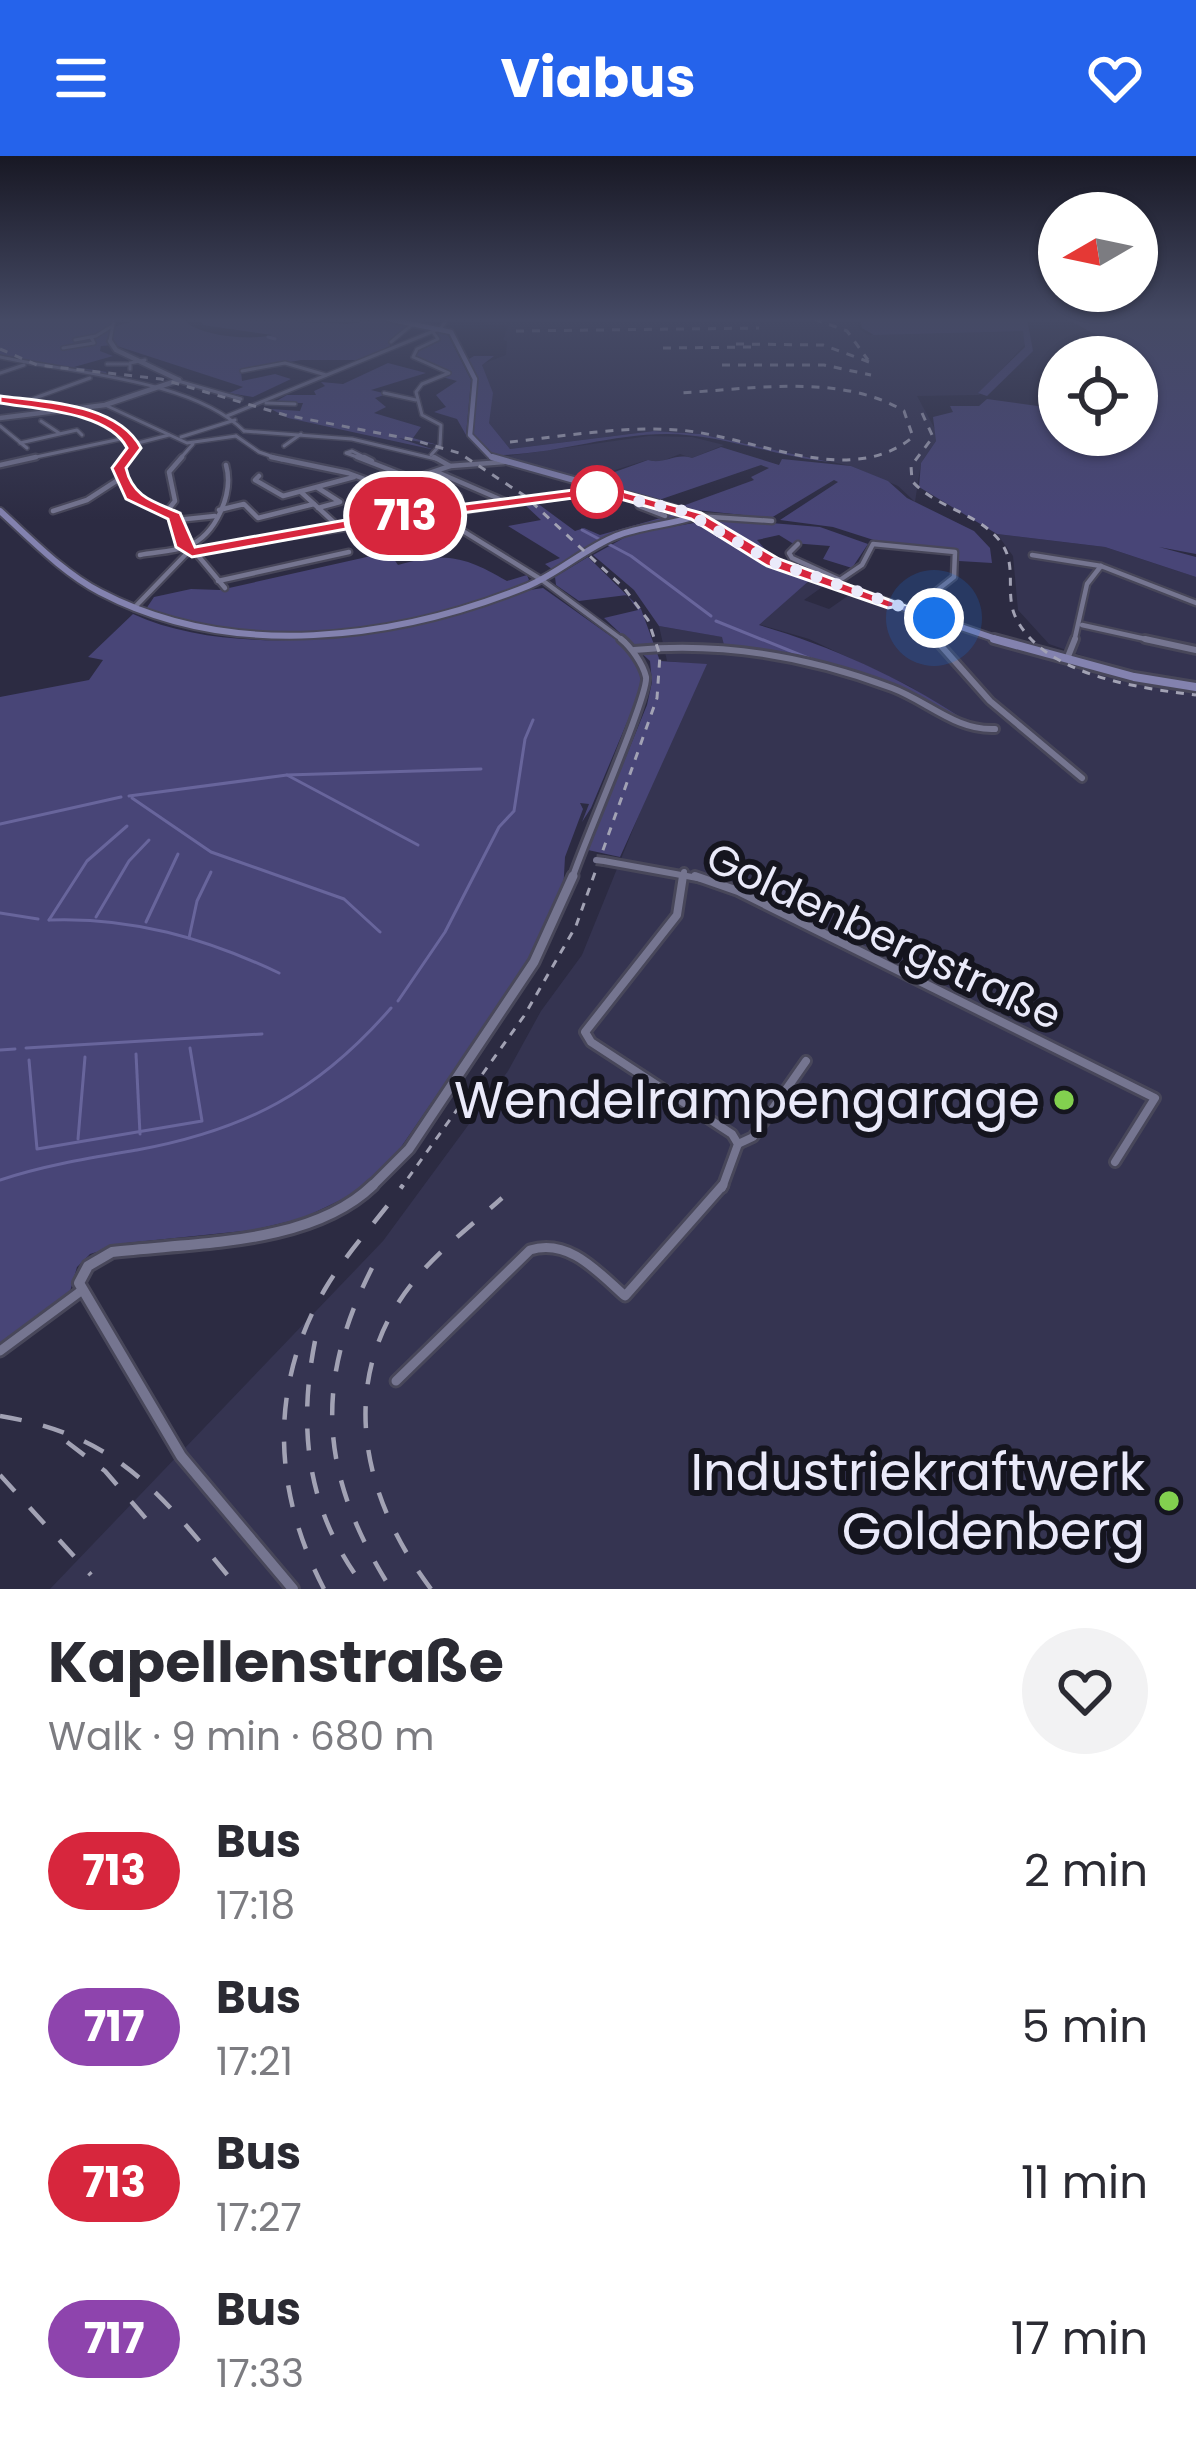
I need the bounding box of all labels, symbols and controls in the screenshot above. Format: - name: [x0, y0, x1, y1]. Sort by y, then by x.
- text: Viabus: [500, 40, 696, 116]
- icon: menu: [48, 45, 114, 111]
- icon: heart: [1082, 45, 1148, 111]
- north arrow: [1038, 192, 1158, 312]
- map controls: [1038, 192, 1158, 456]
- button: locate: [1038, 336, 1158, 456]
- unlabelled marker: [572, 467, 622, 517]
- line badge: 713: [336, 477, 474, 555]
- text: 713: [373, 486, 437, 545]
- your location: [904, 588, 964, 648]
- street label: Goldenbergstraße: [697, 828, 1071, 1044]
- place label: Wendelrampengarage: [454, 1064, 1040, 1136]
- marker: Wendelrampengarage: [1051, 1087, 1077, 1113]
- place label: Industriekraftwerk Goldenberg: [690, 1436, 1145, 1567]
- marker: Industriekraftwerk Goldenberg: [1156, 1488, 1182, 1514]
- text: Kapellenstraße: [48, 1622, 504, 1702]
- button: heart: [1022, 1628, 1148, 1754]
- text: Walk · 9 min · 680 m: [48, 1709, 434, 1764]
- text: Bus: [216, 1810, 301, 1873]
- text: 2 min: [1024, 1839, 1148, 1902]
- text: 713: [82, 1841, 146, 1900]
- text: 17:18: [216, 1878, 295, 1933]
- text: Bus: [216, 1966, 301, 2029]
- text: 5 min: [1022, 1995, 1148, 2058]
- text: 717: [84, 1997, 144, 2056]
- text: 17:21: [216, 2034, 293, 2089]
- text: Bus: [216, 2122, 301, 2185]
- text: 11 min: [1021, 2151, 1148, 2214]
- text: 713: [82, 2153, 146, 2212]
- text: 17:27: [216, 2190, 302, 2245]
- text: Bus: [216, 2278, 301, 2341]
- text: 17 min: [1011, 2307, 1148, 2370]
- text: 717: [84, 2309, 144, 2368]
- text: 17:33: [216, 2346, 304, 2401]

